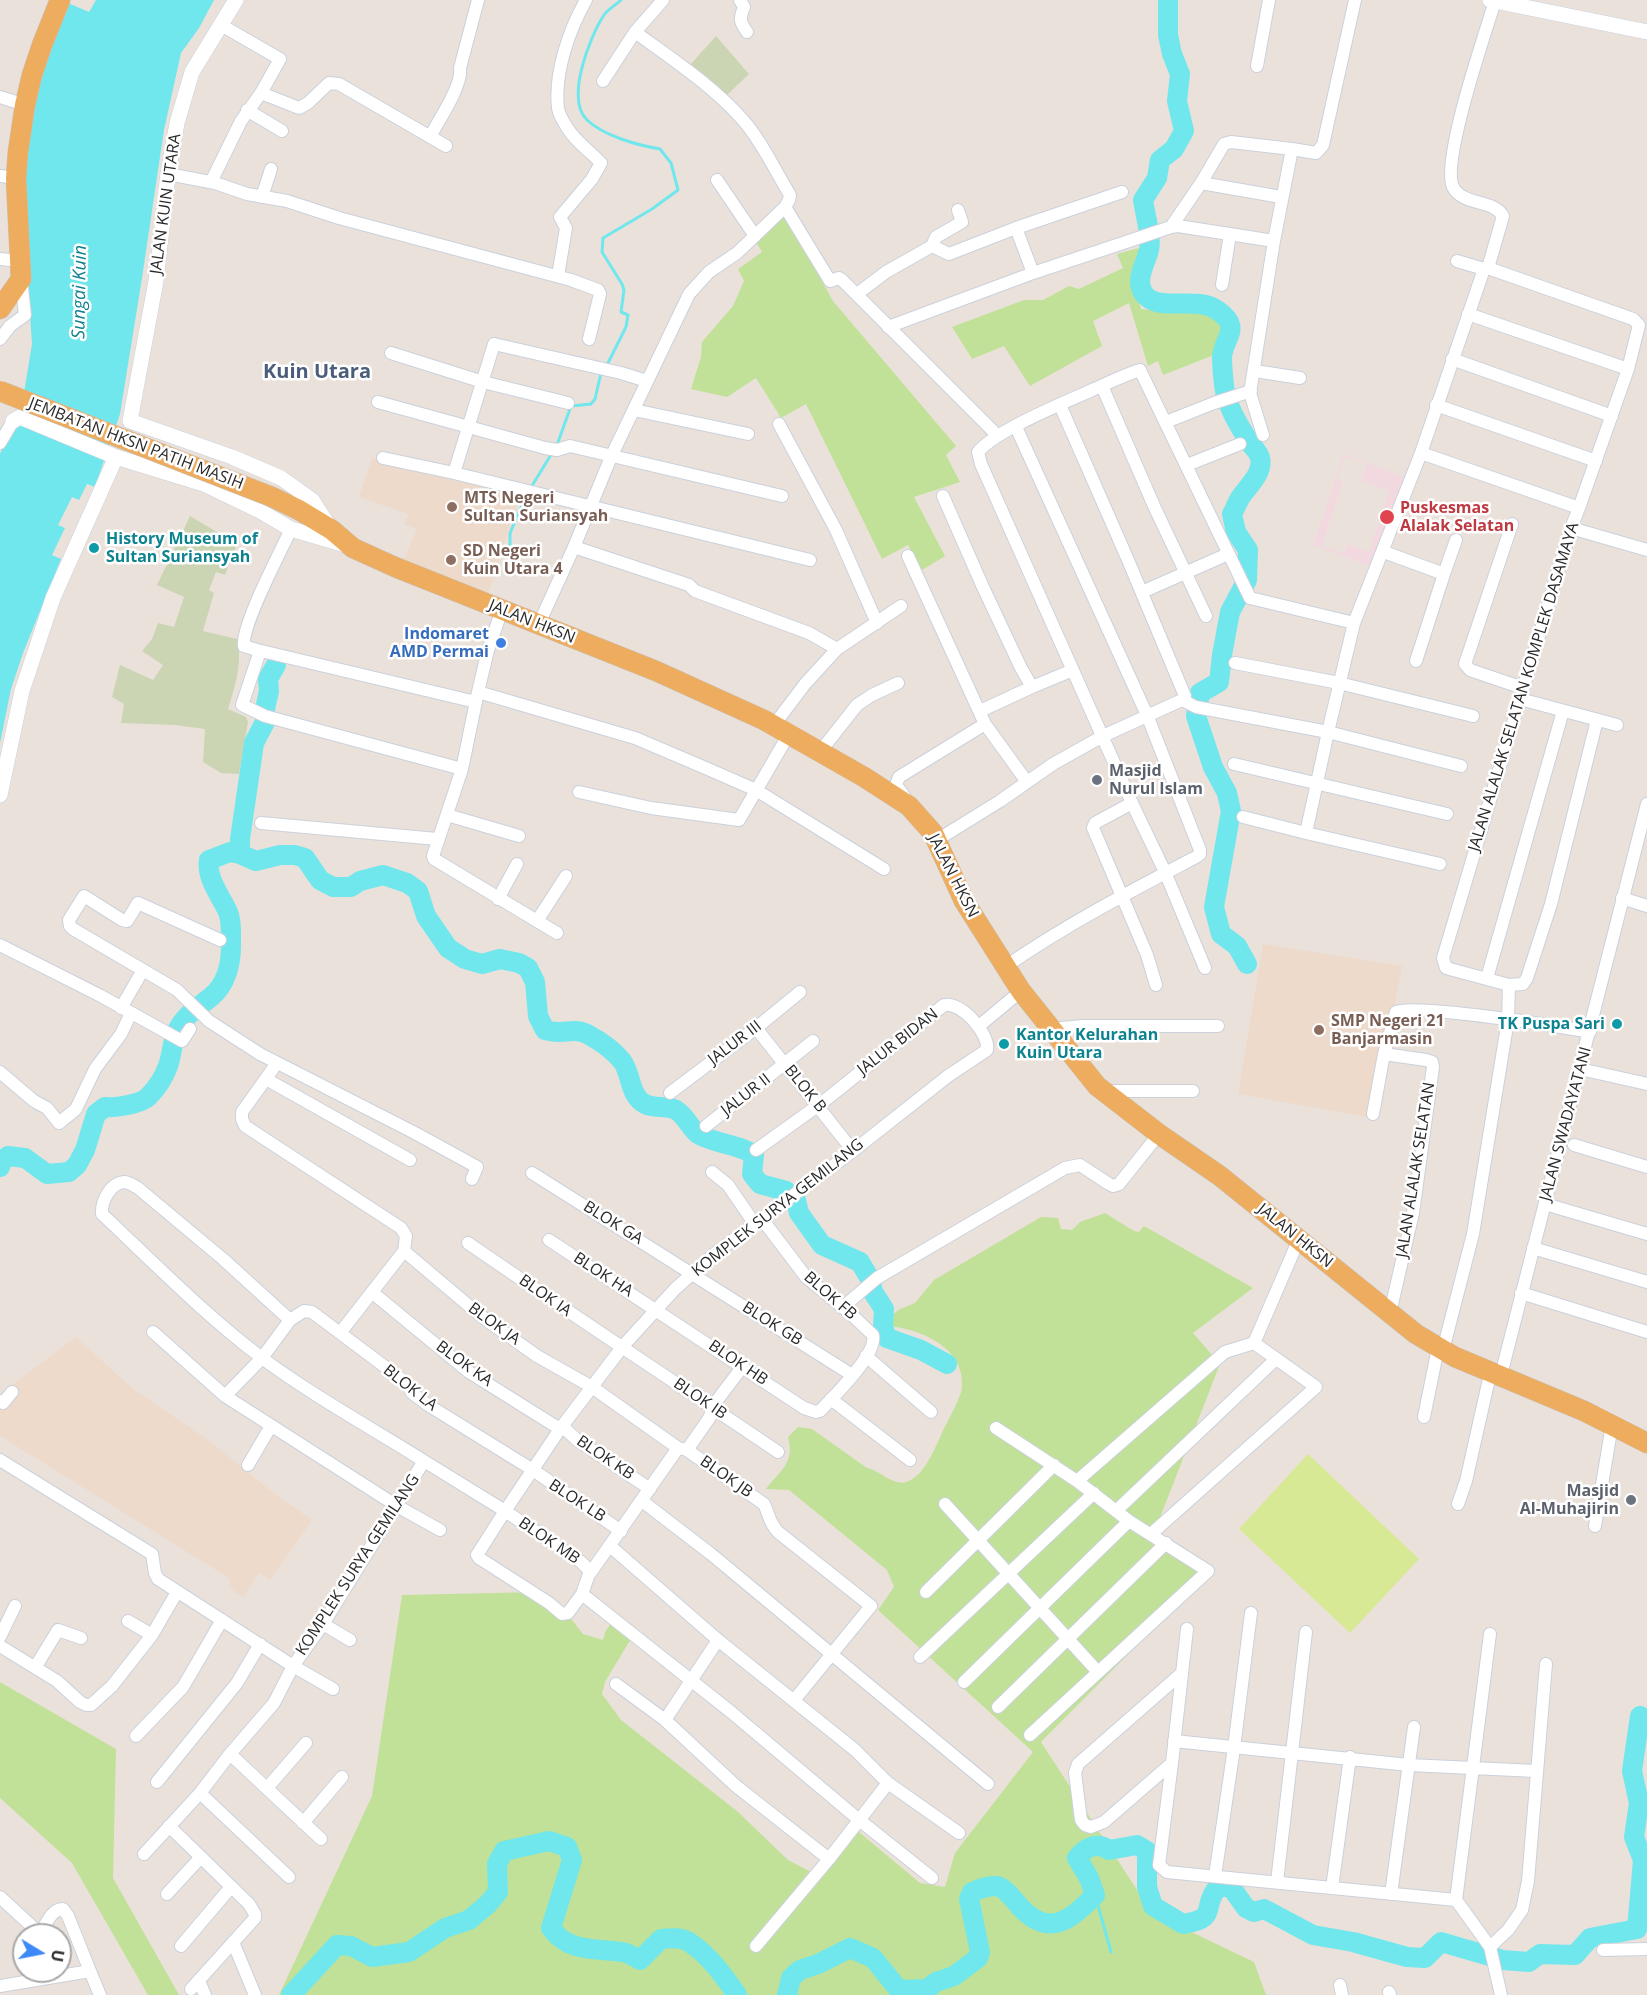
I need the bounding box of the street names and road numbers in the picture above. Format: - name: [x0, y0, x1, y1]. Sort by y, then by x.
- street label: JALAN KUIN UTARA: [147, 132, 185, 276]
- street label: JEMBATAN HKSN PATIH MASIH: [26, 394, 246, 494]
- street label: JALAN ALALAK SELATAN KOMPLEK DASAMAYA: [1465, 520, 1583, 854]
- street label: JALAN HKSN: [486, 596, 578, 648]
- street label: JALAN HKSN: [924, 831, 982, 921]
- street label: JALUR BIDAN: [854, 1005, 942, 1079]
- street label: JALUR III: [705, 1017, 765, 1069]
- street label: JALAN SWADAYATANI: [1536, 1045, 1596, 1203]
- street label: BLOK B: [780, 1061, 830, 1117]
- street label: JALUR II: [717, 1070, 775, 1120]
- street label: JALAN ALALAK SELATAN: [1393, 1081, 1439, 1259]
- street label: KOMPLEK SURYA GEMILANG: [688, 1135, 868, 1281]
- street label: BLOK GA: [580, 1197, 646, 1249]
- street label: JALAN HKSN: [1253, 1200, 1337, 1272]
- street label: BLOK HA: [570, 1249, 636, 1301]
- street label: BLOK FB: [800, 1268, 860, 1324]
- street label: BLOK IA: [515, 1271, 575, 1321]
- street label: BLOK GB: [738, 1298, 806, 1350]
- street label: BLOK JA: [464, 1299, 524, 1349]
- street label: BLOK HB: [705, 1336, 771, 1390]
- street label: BLOK KA: [432, 1337, 496, 1391]
- street label: BLOK LA: [379, 1361, 441, 1415]
- street label: BLOK IB: [670, 1374, 730, 1424]
- street label: BLOK KB: [573, 1432, 637, 1484]
- street label: BLOK JB: [696, 1452, 756, 1502]
- street label: KOMPLEK SURYA GEMILANG: [292, 1471, 424, 1659]
- street label: BLOK LB: [545, 1476, 609, 1526]
- street label: BLOK MB: [515, 1514, 583, 1568]

